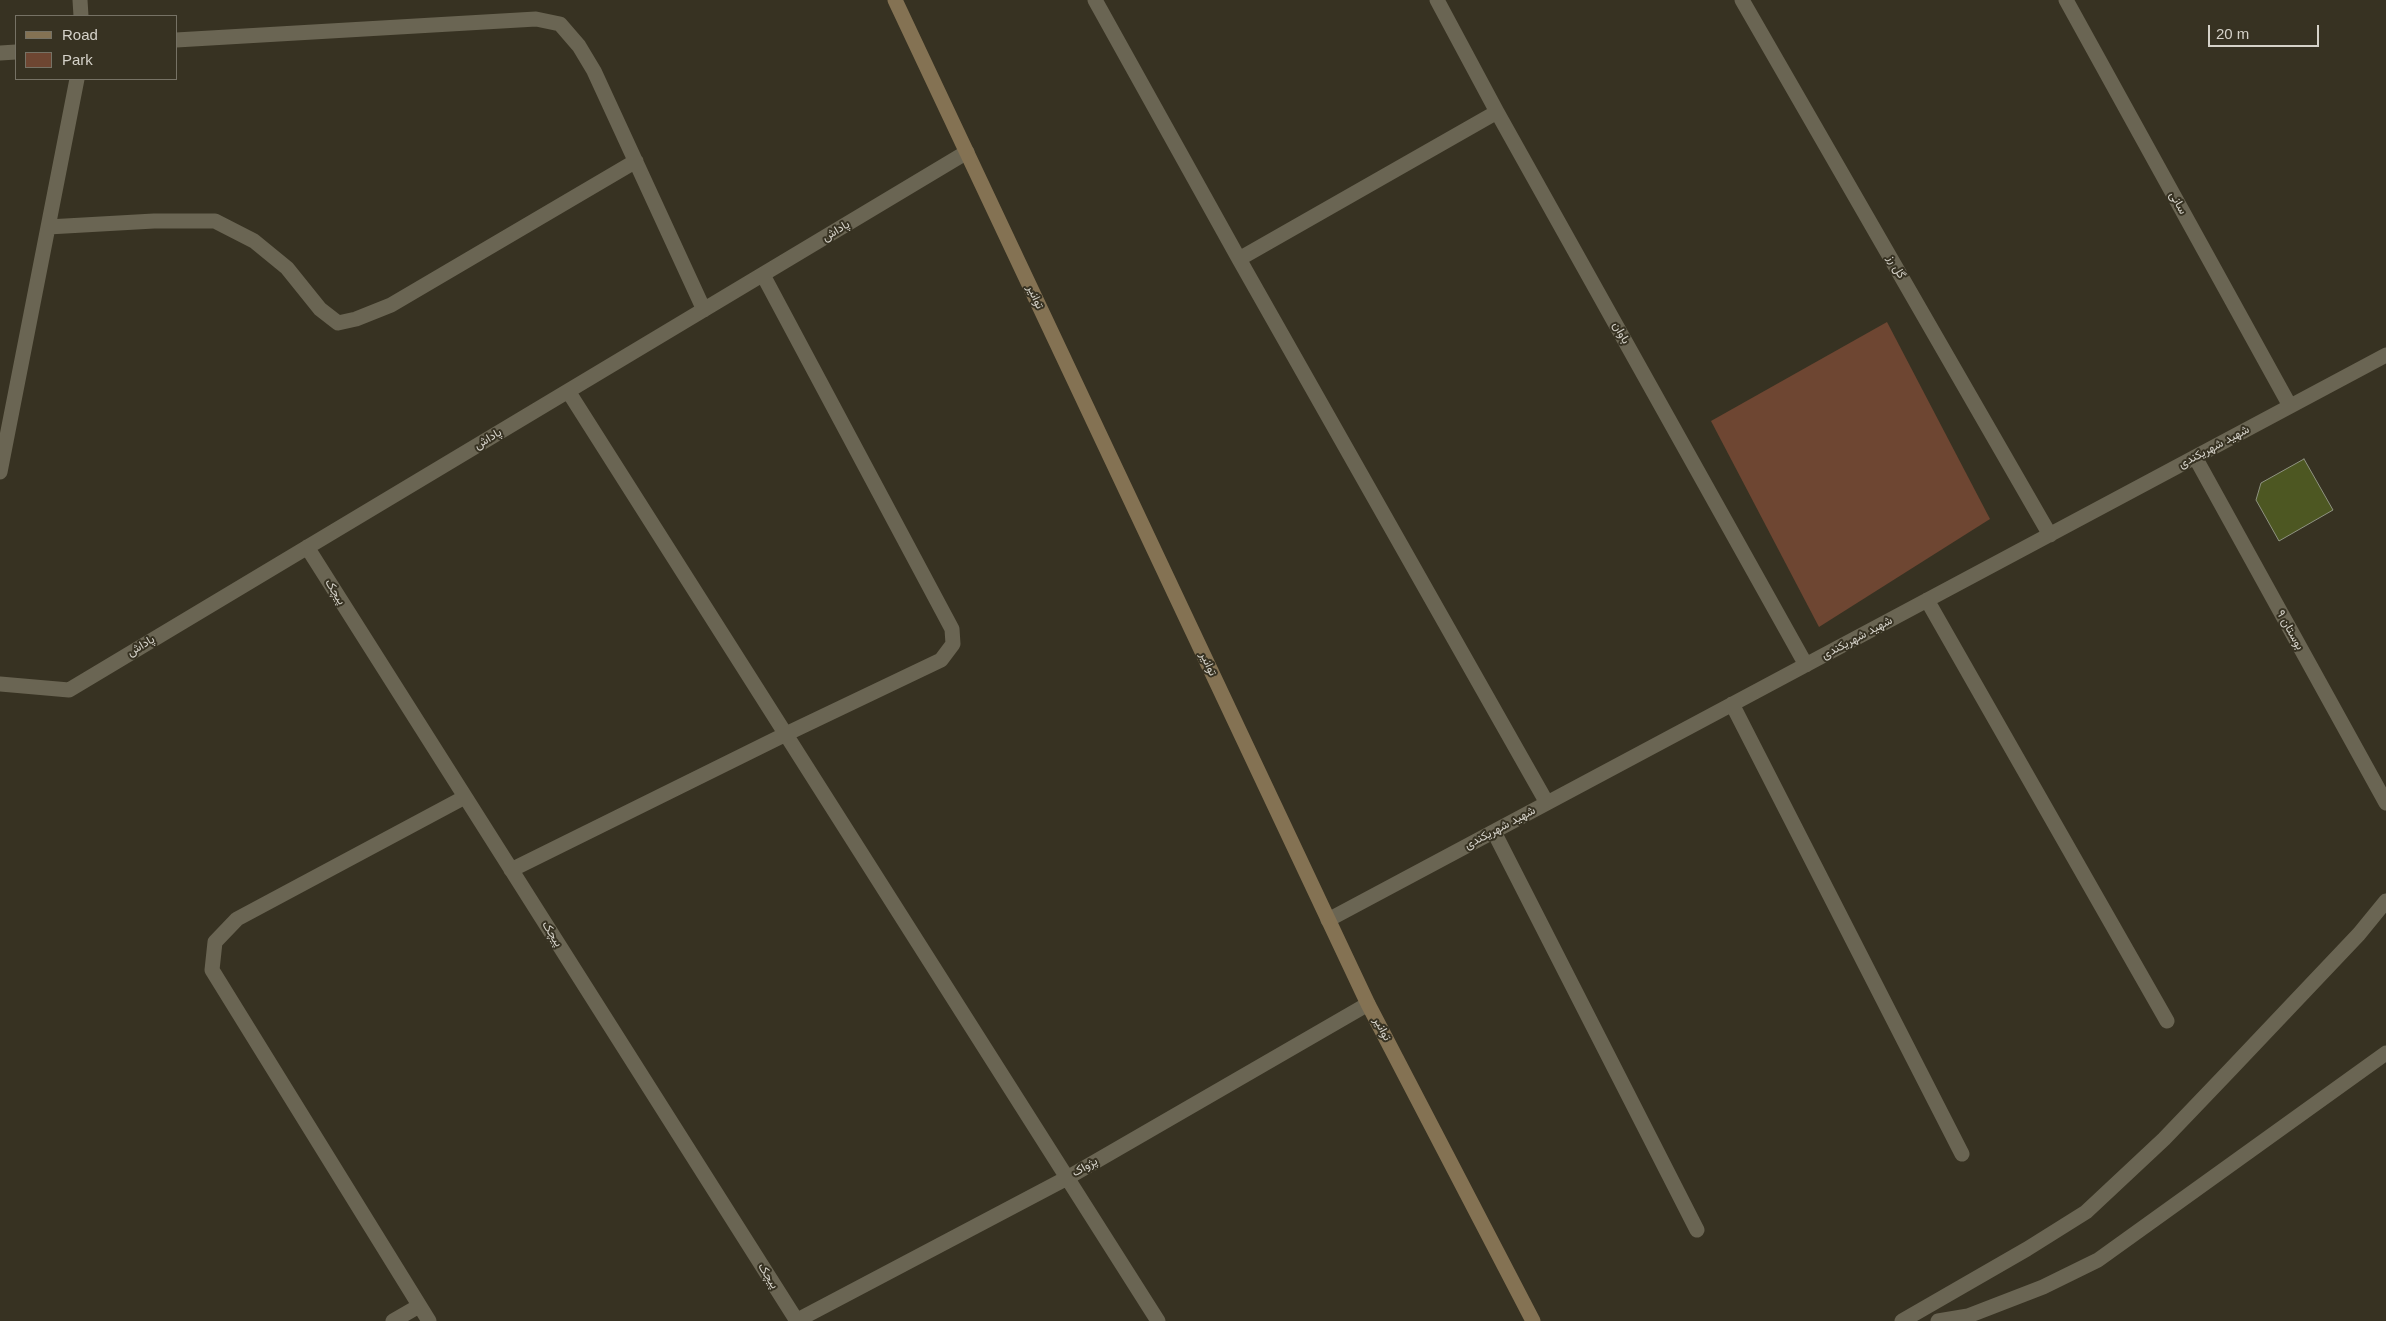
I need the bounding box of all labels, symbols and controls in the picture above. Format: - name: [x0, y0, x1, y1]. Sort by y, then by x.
- legend: [15, 15, 178, 80]
- scale bar: [2211, 15, 2322, 47]
- text: 20 m: [2216, 25, 2249, 42]
- text: Road: [62, 26, 98, 43]
- text: Park: [62, 51, 93, 68]
- street label: سانی: [2166, 189, 2190, 217]
- street label: پاداش: [820, 217, 852, 245]
- street label: گل رز: [1884, 253, 1908, 281]
- street label: توانیر: [1023, 283, 1047, 311]
- street label: باوان: [1609, 319, 1633, 347]
- street label: شهید شهریکندی: [2176, 422, 2252, 472]
- street label: پاداش: [472, 425, 504, 453]
- street label: پیچک: [321, 576, 349, 608]
- street label: بوستان ۹: [2273, 608, 2307, 652]
- street label: شهید شهریکندی: [1819, 613, 1895, 663]
- street label: پاداش: [125, 632, 157, 660]
- street label: توانیر: [1196, 650, 1220, 678]
- street label: شهید شهریکندی: [1462, 803, 1538, 853]
- street label: پیچک: [538, 918, 566, 950]
- street label: توانیر: [1370, 1015, 1394, 1043]
- street label: پژواک: [1070, 1154, 1100, 1180]
- street label: پیچک: [754, 1260, 782, 1292]

